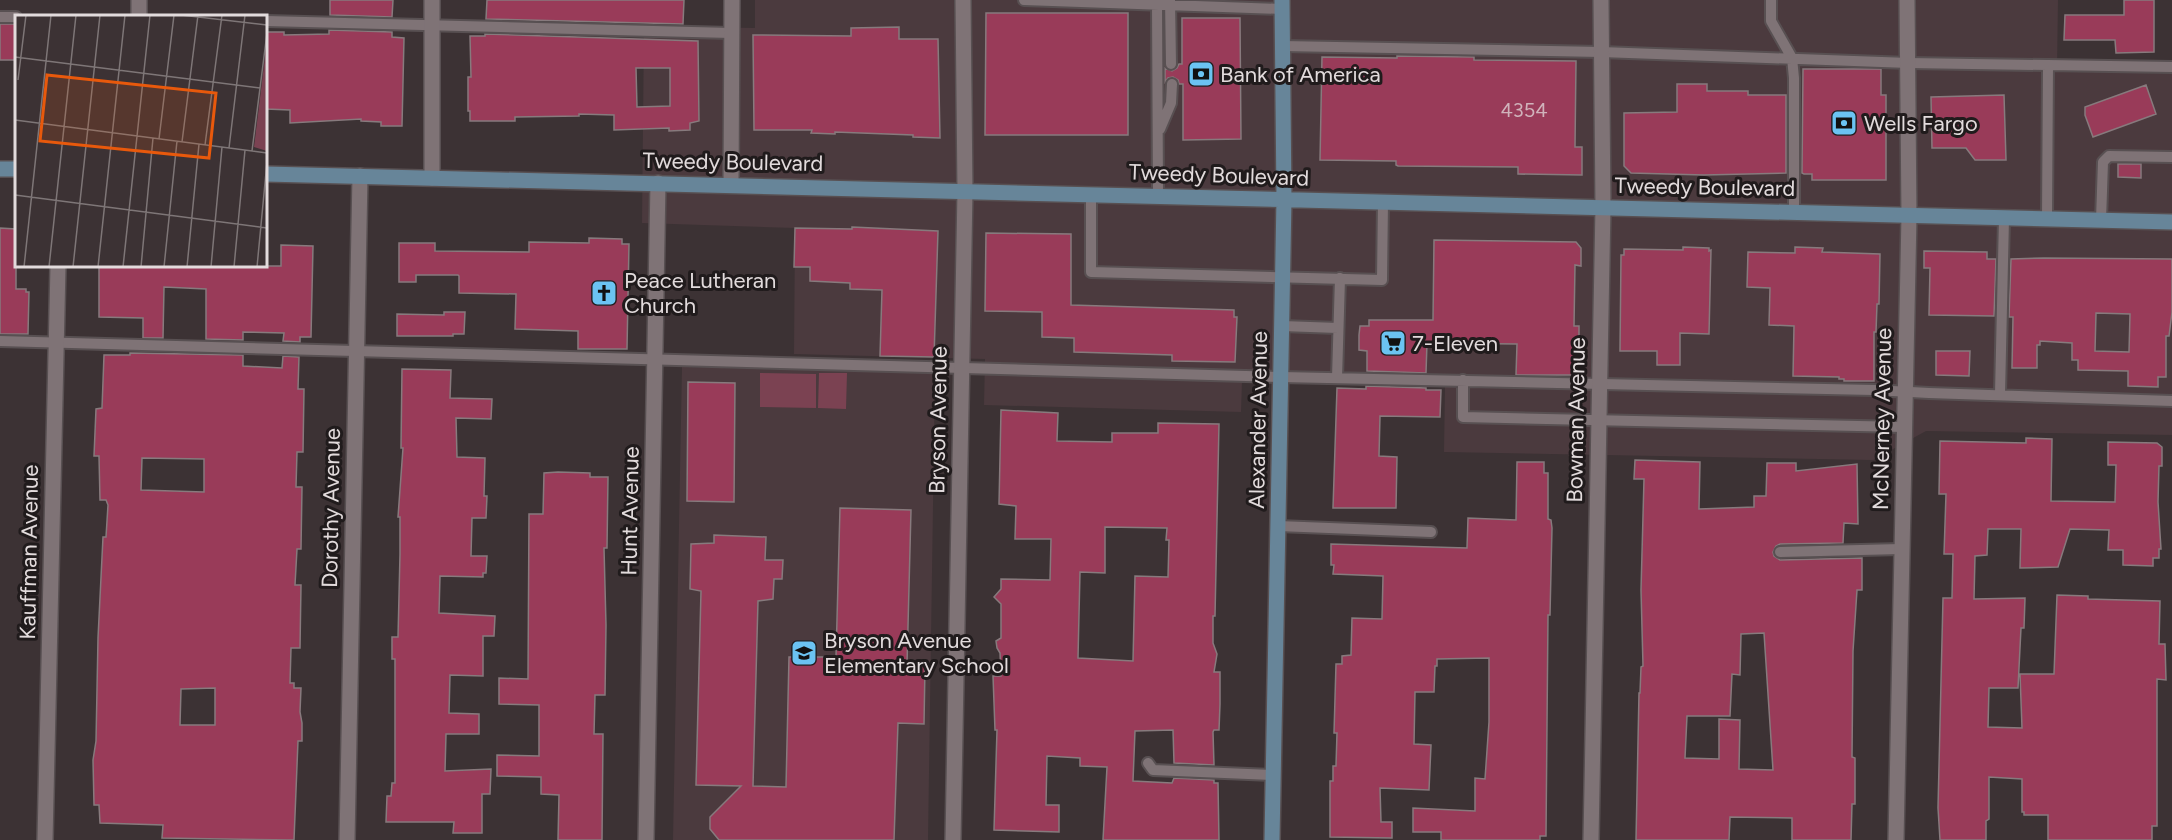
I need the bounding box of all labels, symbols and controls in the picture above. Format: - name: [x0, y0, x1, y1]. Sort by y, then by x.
- inset map: [15, 15, 267, 267]
- bank icon: Bank of America: [1186, 59, 1216, 89]
- place label: Bank of America: [1220, 61, 1381, 88]
- house number: 4354: [1500, 98, 1548, 122]
- bank icon: Wells Fargo: [1829, 108, 1859, 138]
- place label: Wells Fargo: [1864, 110, 1978, 137]
- street label: Tweedy Boulevard: [642, 147, 824, 177]
- street label: Tweedy Boulevard: [1128, 158, 1310, 192]
- street label: Tweedy Boulevard: [1614, 172, 1796, 202]
- place label: Peace Lutheran Church: [624, 267, 776, 319]
- church icon: Peace Lutheran Church: [589, 278, 619, 308]
- supermarket icon: 7-Eleven: [1378, 328, 1408, 358]
- street label: McNerney Avenue: [1867, 328, 1897, 510]
- place label: 7-Eleven: [1412, 330, 1498, 357]
- street label: Alexander Avenue: [1243, 331, 1273, 509]
- street label: Bowman Avenue: [1561, 337, 1591, 503]
- street label: Bryson Avenue: [923, 346, 953, 494]
- street label: Dorothy Avenue: [316, 428, 346, 588]
- street label: Hunt Avenue: [615, 446, 645, 576]
- street label: Kauffman Avenue: [14, 464, 44, 640]
- place label: Bryson Avenue Elementary School: [824, 627, 1009, 679]
- school or university icon: Bryson Avenue Elementary School: [789, 638, 819, 668]

